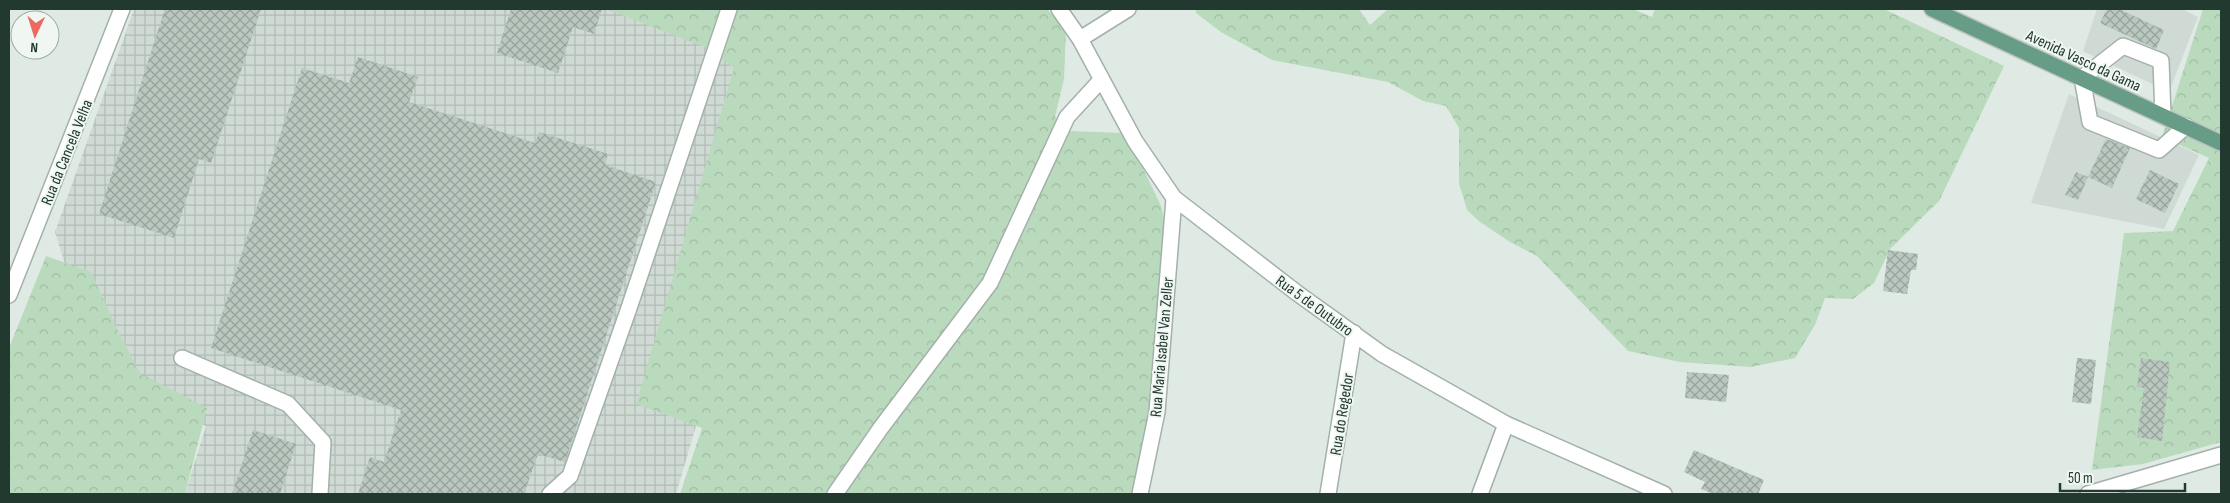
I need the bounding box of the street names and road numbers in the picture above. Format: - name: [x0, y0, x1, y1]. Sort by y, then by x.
- street label: Avenida Vasco da Gama: [2022, 26, 2144, 96]
- street label: Rua da Cancela Velha: [38, 97, 97, 208]
- street label: Rua 5 de Outubro: [1272, 272, 1357, 341]
- street label: Rua Maria Isabel Van Zeller: [1147, 276, 1178, 418]
- street label: Rua do Regedor: [1327, 371, 1358, 457]

